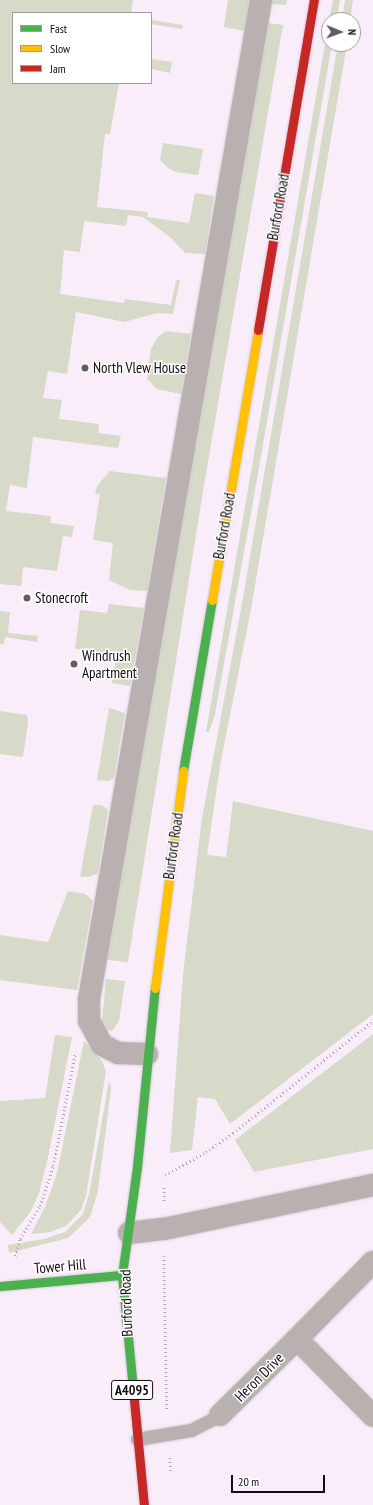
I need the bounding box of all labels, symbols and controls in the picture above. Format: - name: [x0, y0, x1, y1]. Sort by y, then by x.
- legend: [12, 12, 152, 84]
- north arrow: [321, 12, 361, 52]
- text: Fast: [50, 21, 67, 36]
- text: N: [345, 29, 359, 35]
- text: Slow: [50, 41, 70, 56]
- text: Jam: [50, 61, 66, 76]
- street label: Burford Road: [263, 172, 293, 242]
- place label: North Vlew House: [93, 359, 187, 377]
- marker: North Vlew House: [80, 363, 90, 373]
- street label: Burford Road: [209, 491, 239, 561]
- place label: Stonecroft: [35, 589, 88, 607]
- marker: Stonecroft: [22, 593, 32, 603]
- place label: Windrush Apartment: [82, 646, 137, 681]
- marker: Windrush Apartment: [69, 659, 79, 669]
- street label: Burford Road: [159, 811, 187, 881]
- street label: Tower Hill: [33, 1255, 87, 1277]
- street label: Burford Road: [116, 1269, 136, 1337]
- street label: Heron Drive: [231, 1349, 287, 1405]
- road number: A4095: [111, 1378, 153, 1402]
- scale bar: [233, 1467, 327, 1493]
- text: 20 m: [238, 1474, 259, 1489]

